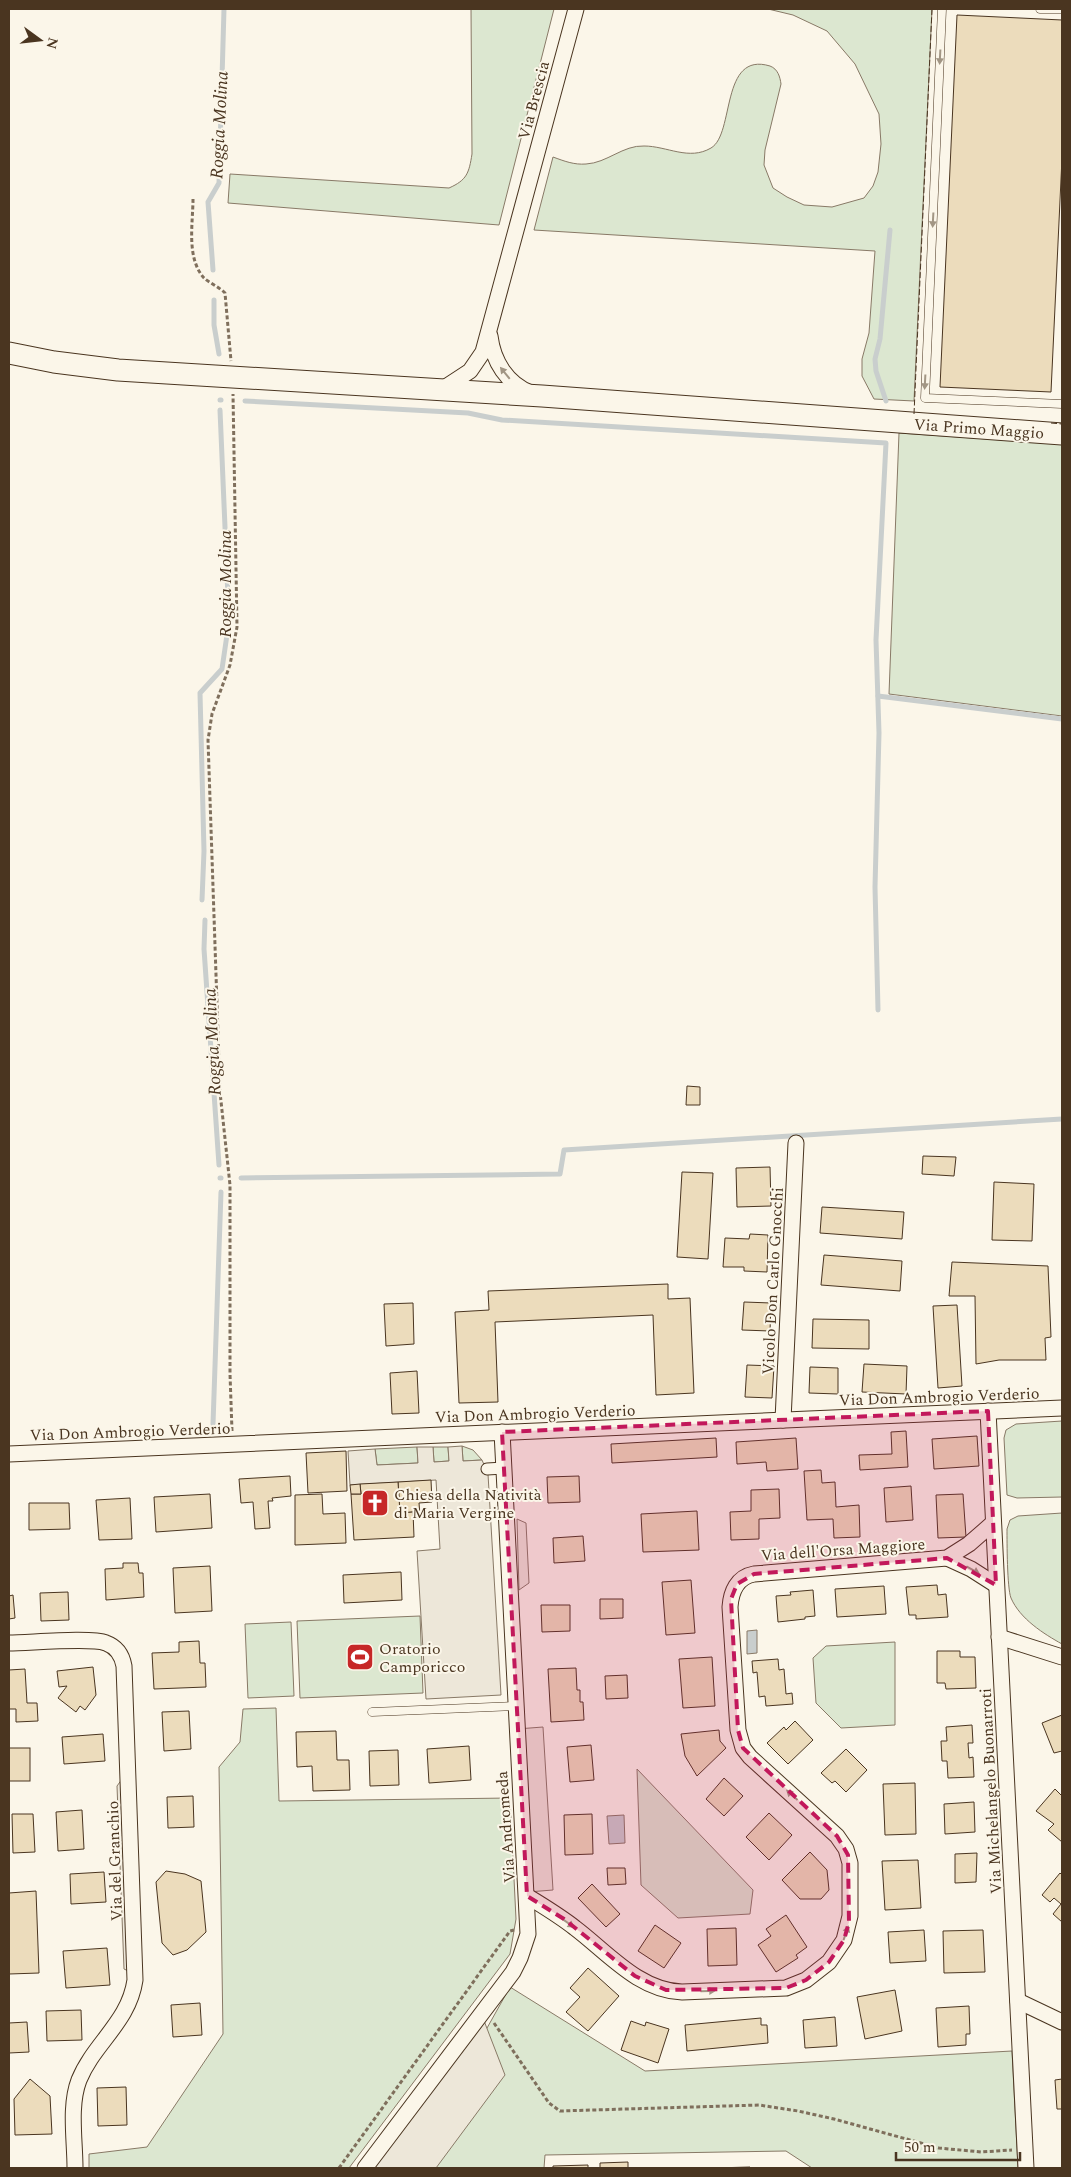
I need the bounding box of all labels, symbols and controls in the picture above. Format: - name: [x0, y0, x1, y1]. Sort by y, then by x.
- north arrow: [15, 15, 65, 65]
- text: N: [40, 35, 64, 51]
- one-way arrow: [935, 50, 943, 66]
- street label: Via Brescia: [512, 58, 556, 142]
- water label: Roggia Molina: [203, 70, 236, 180]
- one-way arrow: [928, 212, 936, 228]
- one-way arrow: [500, 367, 511, 380]
- one-way arrow: [921, 374, 929, 390]
- street label: Via Primo Maggio: [913, 412, 1045, 446]
- water label: Roggia Molina: [212, 530, 239, 638]
- water label: Roggia Molina: [196, 987, 229, 1097]
- street label: Vicolo Don Carlo Gnocchi: [756, 1187, 790, 1375]
- street label: Via Don Ambrogio Verderio: [838, 1382, 1040, 1412]
- street label: Via Don Ambrogio Verderio: [434, 1399, 636, 1429]
- street label: Via Don Ambrogio Verderio: [29, 1417, 231, 1447]
- place label: Chiesa della Natività di Maria Vergine: [394, 1483, 542, 1525]
- church icon: Chiesa della Natività di Maria Vergine: [360, 1488, 390, 1518]
- street label: Via dell'Orsa Maggiore: [760, 1532, 926, 1568]
- one-way arrow: [966, 1566, 979, 1575]
- place label: Oratorio Camporicco: [379, 1637, 465, 1679]
- sports icon: Oratorio Camporicco: [345, 1642, 375, 1672]
- street label: Via Michelangelo Buonarroti: [974, 1687, 1008, 1895]
- street label: Via Andromeda: [490, 1770, 522, 1884]
- one-way arrow: [786, 1789, 798, 1801]
- street label: Via del Granchio: [101, 1800, 129, 1922]
- one-way arrow: [561, 1917, 574, 1928]
- one-way arrow: [843, 1926, 850, 1941]
- one-way arrow: [701, 1987, 717, 1995]
- scale bar: [896, 2130, 1020, 2162]
- text: 50 m: [904, 2136, 936, 2159]

